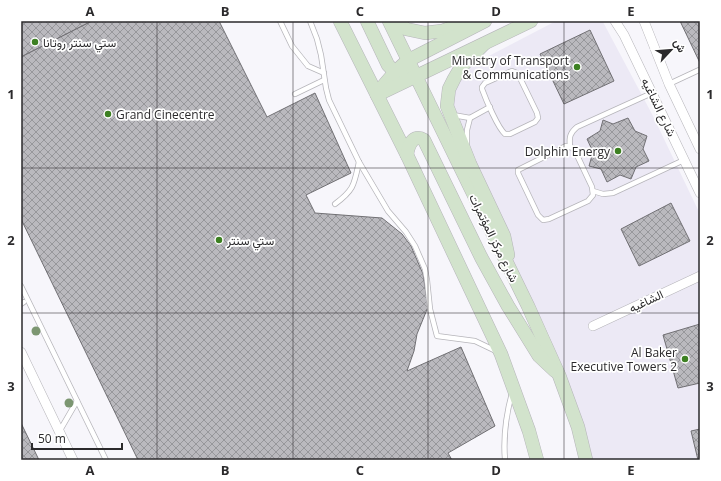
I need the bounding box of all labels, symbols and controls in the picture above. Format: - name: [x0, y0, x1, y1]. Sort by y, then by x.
- text: A: [86, 2, 95, 20]
- text: B: [221, 2, 230, 20]
- text: C: [356, 2, 364, 20]
- text: D: [491, 2, 501, 20]
- text: E: [627, 2, 635, 20]
- north arrow: [651, 30, 691, 70]
- place label: ستي سنتر روتانا: [43, 34, 116, 53]
- text: ش: [671, 36, 690, 55]
- marker: ستي سنتر روتانا: [30, 37, 40, 47]
- place label: Ministry of Transport & Communications: [451, 52, 569, 83]
- marker: Ministry of Transport & Communications: [572, 62, 582, 72]
- street label: شارع الشاغيه: [637, 75, 681, 140]
- text: 1: [7, 85, 15, 103]
- text: 1: [706, 85, 714, 103]
- place label: Grand Cinecentre: [116, 106, 215, 123]
- marker: Grand Cinecentre: [103, 109, 113, 119]
- place label: Dolphin Energy: [525, 143, 611, 160]
- marker: Dolphin Energy: [613, 146, 623, 156]
- street label: شارع مركز المؤتمرات: [464, 191, 523, 285]
- text: 2: [7, 231, 15, 249]
- text: 2: [706, 231, 714, 249]
- place label: ستي سنتر: [226, 232, 274, 251]
- marker: ستي سنتر: [214, 235, 224, 245]
- street label: الشاغيه: [626, 286, 666, 316]
- place label: Al Baker Executive Towers 2: [571, 344, 677, 375]
- marker: Al Baker Executive Towers 2: [680, 354, 690, 364]
- text: 3: [7, 377, 15, 395]
- text: 3: [706, 377, 714, 395]
- scale bar: [32, 425, 122, 451]
- text: 50 m: [38, 430, 66, 447]
- text: A: [86, 461, 95, 479]
- text: B: [221, 461, 230, 479]
- text: C: [356, 461, 364, 479]
- text: D: [491, 461, 501, 479]
- text: E: [627, 461, 635, 479]

